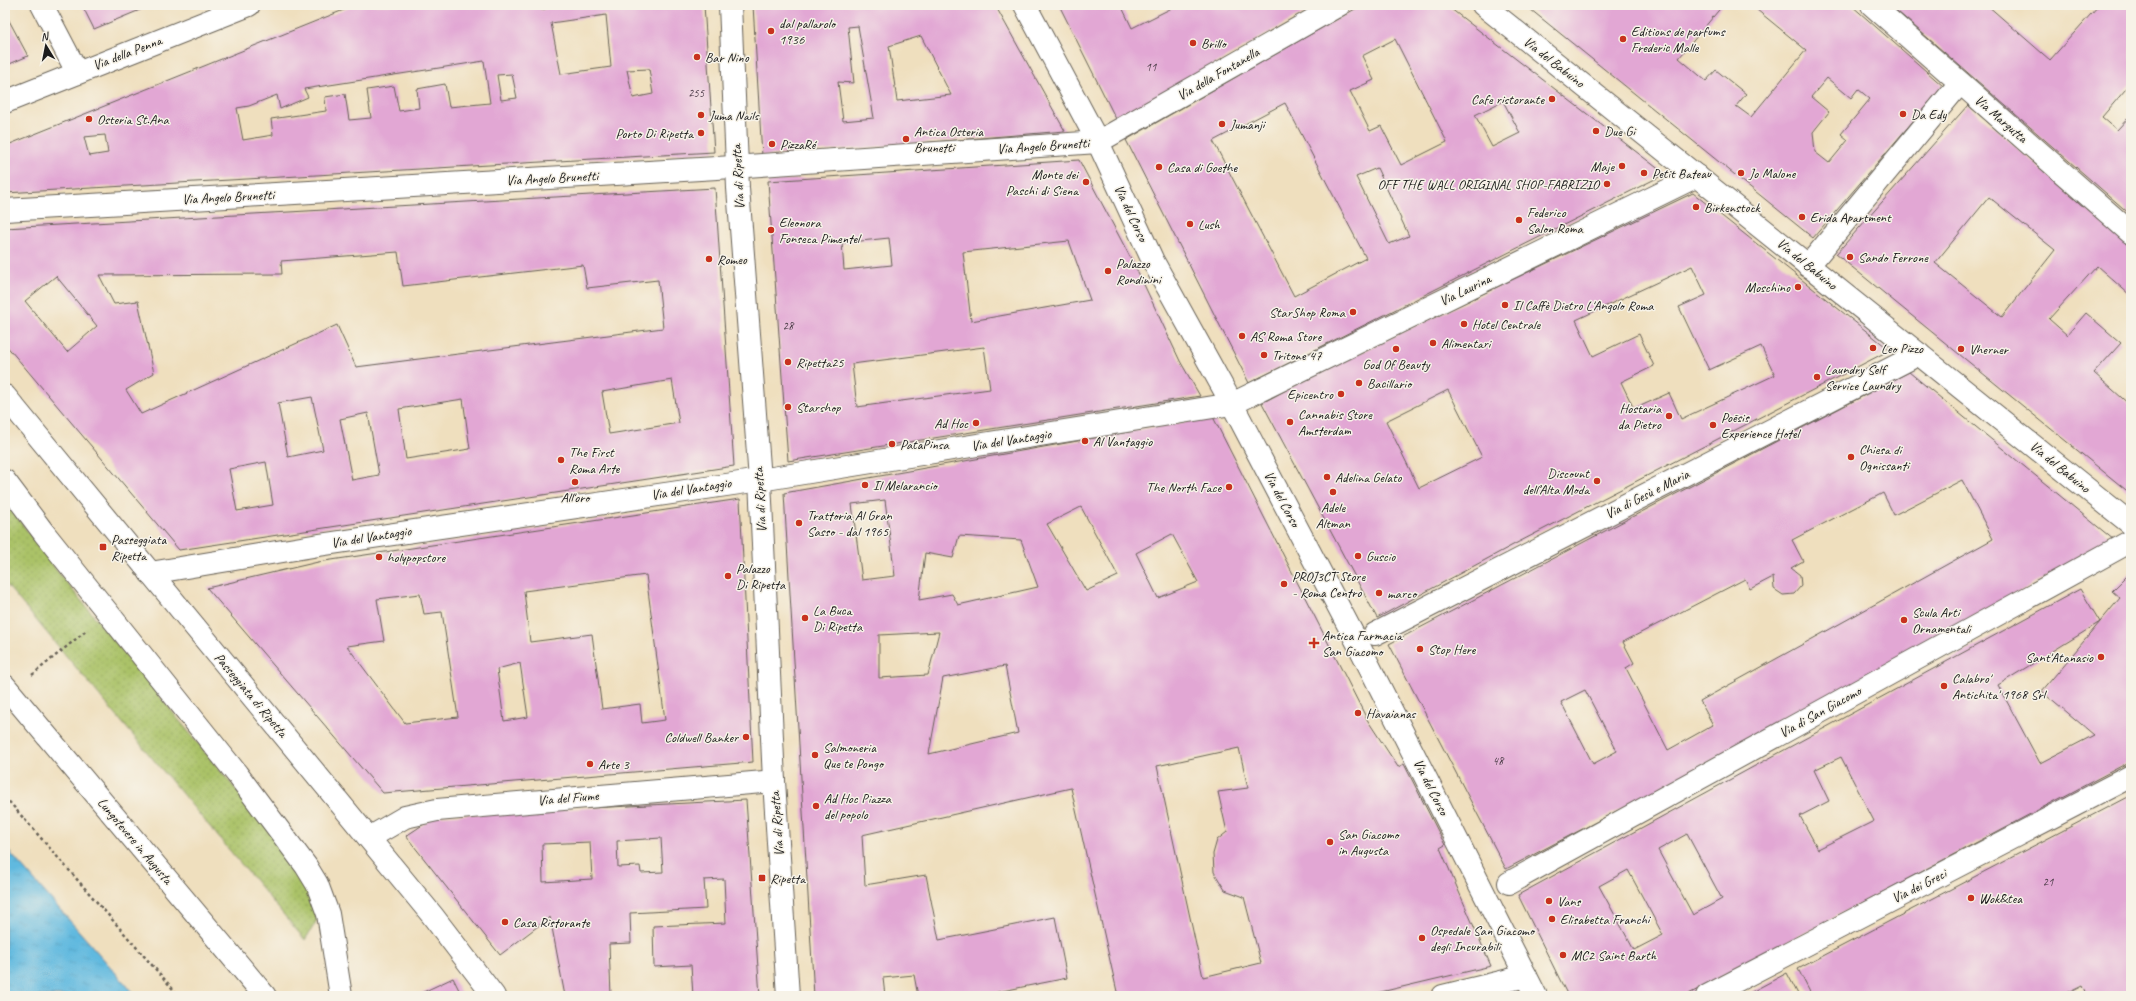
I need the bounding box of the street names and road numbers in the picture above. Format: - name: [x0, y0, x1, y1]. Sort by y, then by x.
- street label: Via della Penna: [90, 32, 165, 74]
- street label: Via del Babuino: [1520, 33, 1589, 92]
- street label: Via della Fontanella: [1174, 43, 1263, 104]
- street label: Via Margutta: [1971, 91, 2032, 147]
- street label: Via Angelo Brunetti: [996, 134, 1092, 158]
- street label: Via di Ripetta: [728, 143, 748, 210]
- street label: Via Angelo Brunetti: [506, 167, 601, 189]
- street label: Via del Corso: [1110, 182, 1152, 246]
- street label: Via Angelo Brunetti: [182, 186, 277, 208]
- street label: Via del Babuino: [1773, 234, 1841, 294]
- street label: Via Laurina: [1437, 270, 1495, 310]
- street label: Via del Vantaggio: [970, 425, 1053, 455]
- street label: Via del Babuino: [2026, 437, 2094, 497]
- street label: Via di Gesù e Maria: [1602, 465, 1693, 522]
- street label: Via di Ripetta: [750, 466, 770, 533]
- street label: Via del Corso: [1260, 468, 1305, 532]
- street label: Via del Vantaggio: [650, 474, 733, 504]
- street label: Via del Vantaggio: [330, 522, 413, 552]
- street label: Passeggiata di Ripetta: [211, 649, 292, 742]
- street label: Via di San Giacomo: [1776, 682, 1866, 741]
- street label: Via del Corso: [1410, 756, 1453, 820]
- street label: Via del Fiume: [537, 787, 601, 809]
- street label: Via di Ripetta: [766, 790, 788, 857]
- street label: Lungotevere in Augusta: [94, 794, 177, 889]
- street label: Via dei Greci: [1889, 864, 1951, 907]

